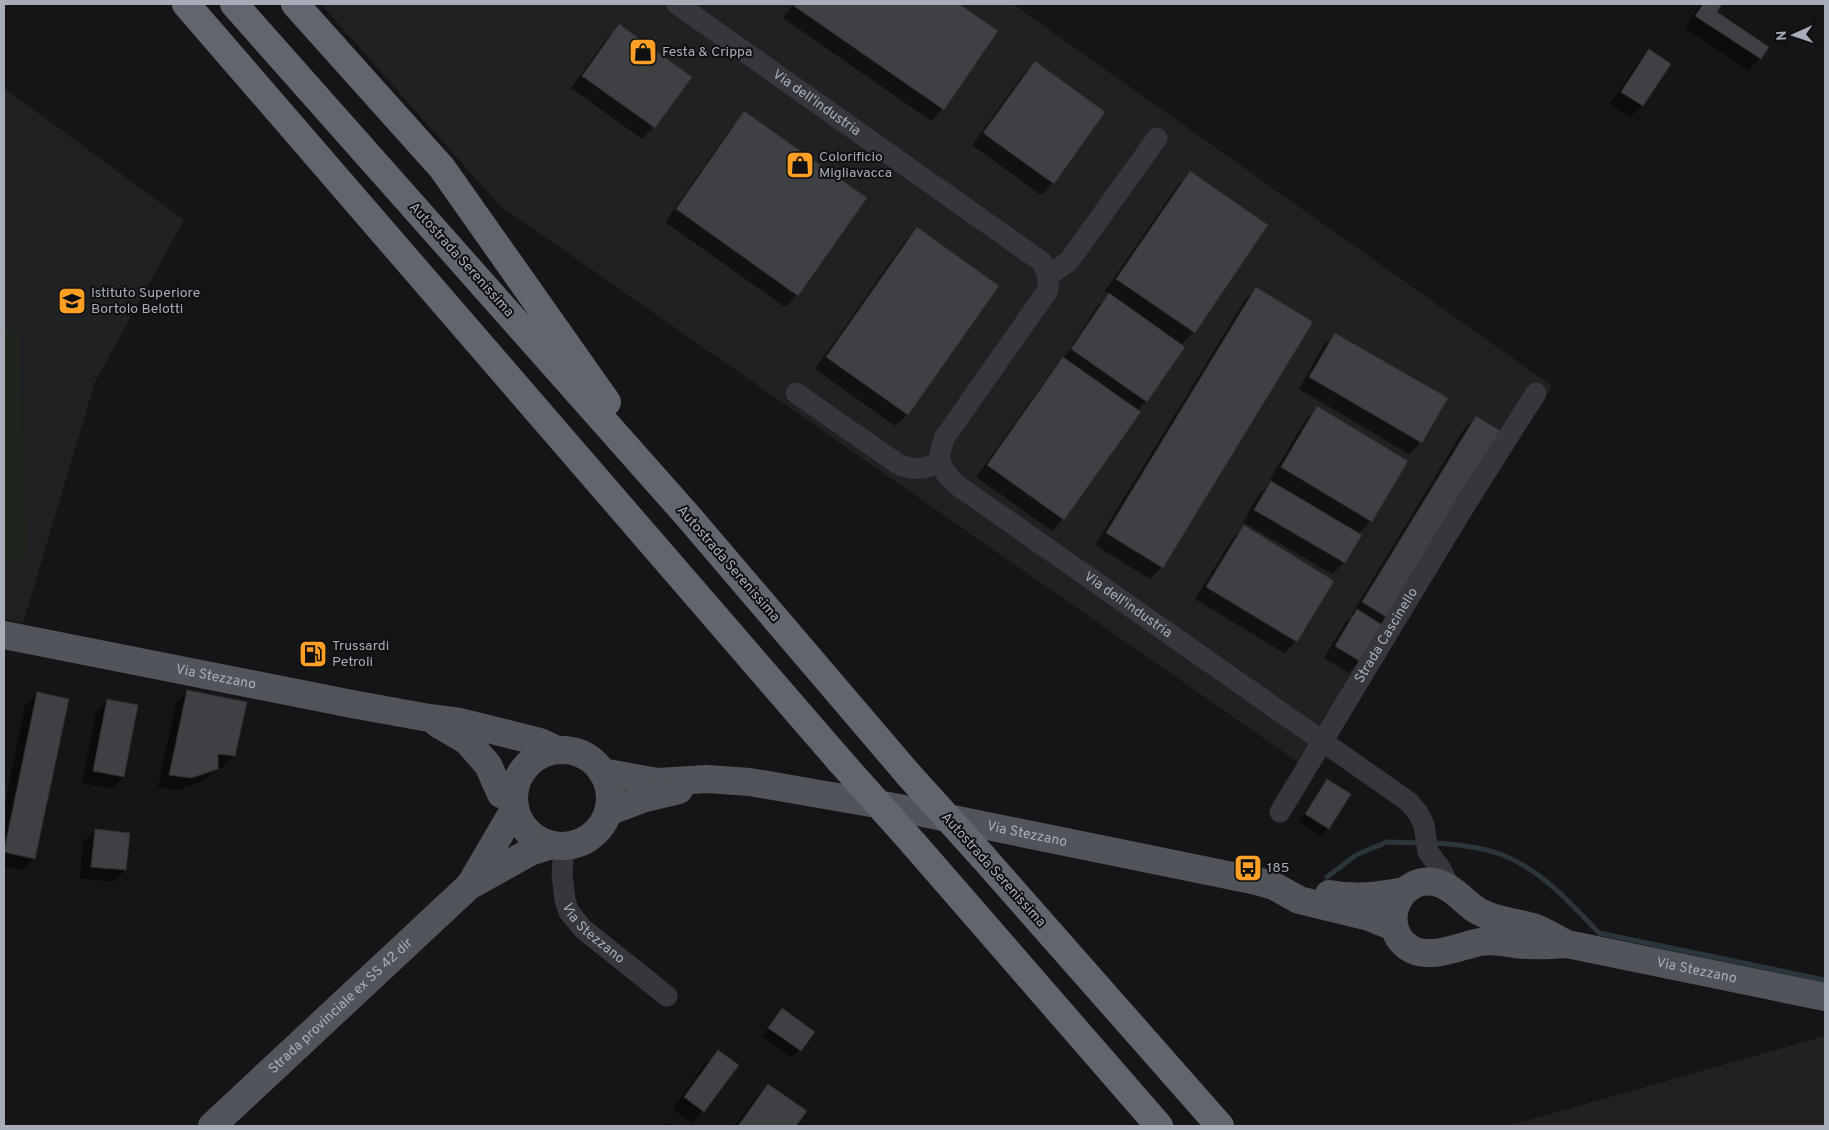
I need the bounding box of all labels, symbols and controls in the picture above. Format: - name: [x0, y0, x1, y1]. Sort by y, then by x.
- north arrow: [1769, 10, 1819, 60]
- text: N: [1774, 30, 1791, 41]
- shop icon: Festa & Crippa: [628, 37, 658, 67]
- place label: Festa & Crippa: [662, 44, 752, 61]
- street label: Via dell'industria: [769, 66, 864, 140]
- place label: Colorificio Migliavacca: [819, 149, 892, 182]
- shop icon: Colorificio Migliavacca: [785, 150, 815, 180]
- street label: Autostrada Serenissima: [405, 199, 517, 321]
- place label: Istituto Superiore Bortolo Belotti: [91, 285, 200, 318]
- school or university icon: Istituto Superiore Bortolo Belotti: [57, 286, 87, 316]
- street label: Autostrada Serenissima: [673, 502, 783, 626]
- street label: Via dell'industria: [1081, 568, 1175, 642]
- street label: Strada Cascinello: [1351, 585, 1422, 686]
- place label: Trussardi Petroli: [332, 638, 389, 671]
- fuel station icon: Trussardi Petroli: [298, 639, 328, 669]
- street label: Via Stezzano: [174, 661, 258, 693]
- street label: Autostrada Serenissima: [937, 809, 1049, 931]
- street label: Via Stezzano: [985, 818, 1069, 851]
- bus stop icon: 185: [1233, 853, 1263, 883]
- place label: 185: [1267, 860, 1289, 877]
- street label: Via Stezzano: [558, 901, 628, 968]
- street label: Strada provinciale ex SS 42 dir: [265, 934, 417, 1077]
- street label: Via Stezzano: [1655, 954, 1739, 987]

